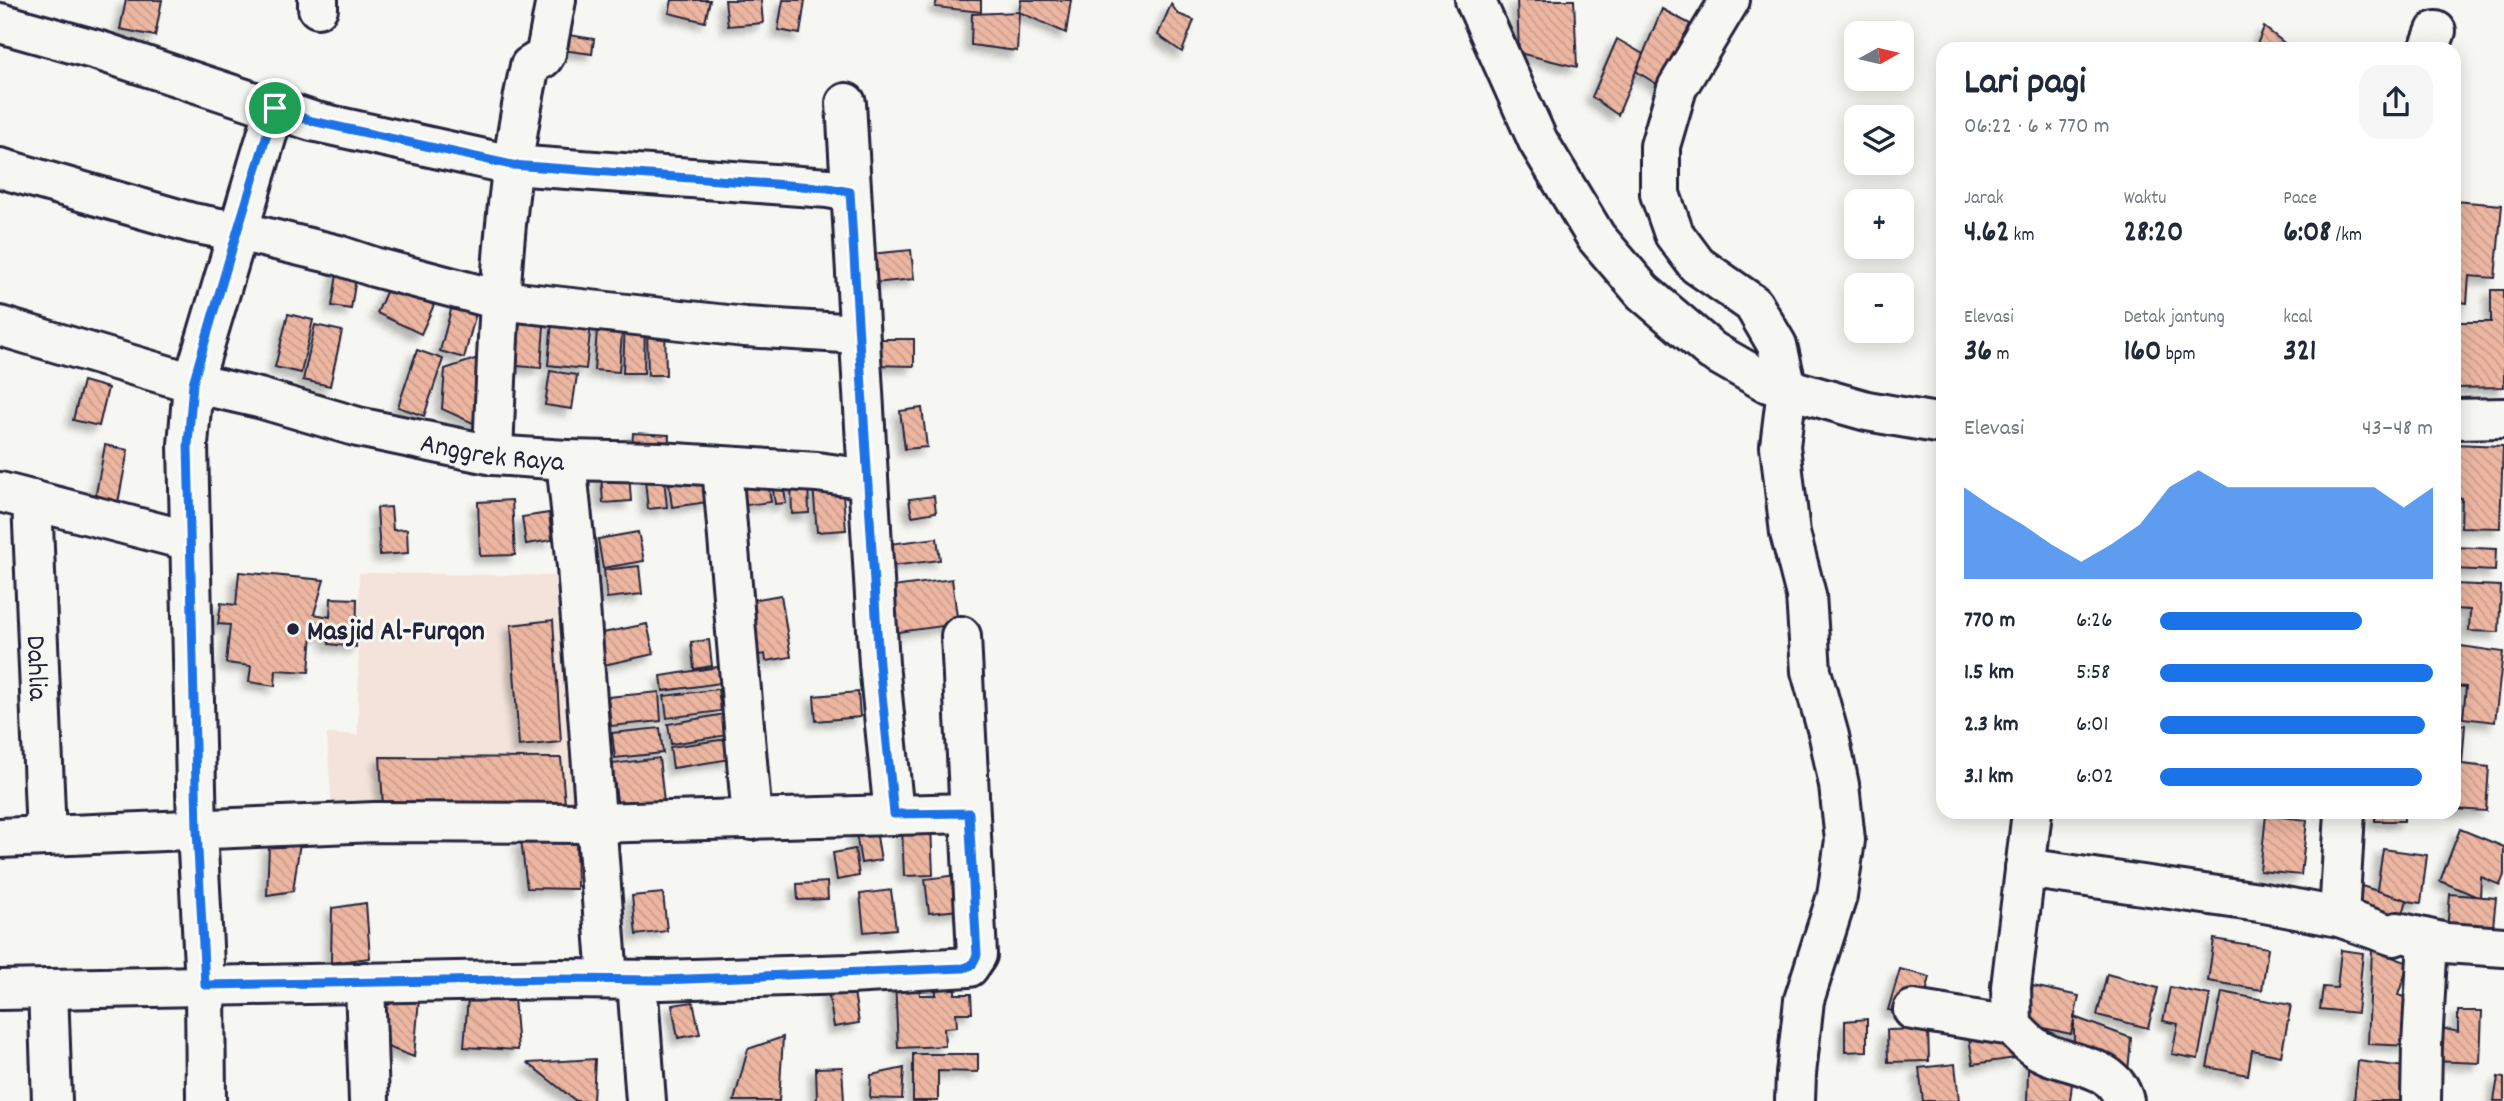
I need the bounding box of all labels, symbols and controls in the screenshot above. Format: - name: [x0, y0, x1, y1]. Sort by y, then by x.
- north arrow: [1844, 21, 1914, 91]
- map controls: [1844, 21, 1914, 343]
- text: Lari pagi: [1964, 57, 2086, 112]
- button: share: [2359, 65, 2433, 139]
- pin: [245, 78, 305, 138]
- icon: arrive: [256, 89, 294, 127]
- button: layers: [1844, 105, 1914, 175]
- text: 06:22 · 6 × 770 m: [1964, 111, 2110, 144]
- text: Jarak: [1964, 186, 2004, 213]
- text: Waktu: [2124, 186, 2166, 213]
- text: Pace: [2283, 186, 2317, 213]
- button: +: [1844, 189, 1914, 259]
- text: 4.62: [1964, 213, 2009, 256]
- text: 28:20: [2124, 213, 2183, 256]
- text: 6:08: [2283, 213, 2331, 256]
- text: km: [2009, 223, 2034, 250]
- text: /km: [2331, 223, 2362, 250]
- button: −: [1844, 273, 1914, 343]
- text: Elevasi: [1964, 305, 2014, 332]
- text: Detak jantung: [2124, 305, 2225, 332]
- text: kcal: [2283, 305, 2312, 332]
- text: 36: [1964, 332, 1992, 375]
- text: 160: [2124, 332, 2161, 375]
- text: 321: [2283, 332, 2316, 375]
- text: m: [1992, 342, 2009, 369]
- text: bpm: [2161, 342, 2196, 369]
- text: Elevasi: [1964, 413, 2024, 446]
- text: 43–48 m: [2362, 413, 2433, 446]
- street label: Anggrek Raya: [416, 425, 566, 485]
- text: 770 m: [1964, 605, 2015, 638]
- text: 6:26: [2076, 605, 2112, 638]
- place label: Masjid Al-Furqon: [307, 614, 485, 654]
- marker: Masjid Al-Furqon: [285, 621, 301, 637]
- street label: Dahlia: [13, 635, 55, 702]
- text: 1.5 km: [1964, 657, 2014, 690]
- text: 5:58: [2076, 657, 2110, 690]
- text: 2.3 km: [1964, 709, 2019, 742]
- text: 6:01: [2076, 709, 2109, 742]
- text: 3.1 km: [1964, 761, 2014, 794]
- text: 6:02: [2076, 761, 2114, 794]

